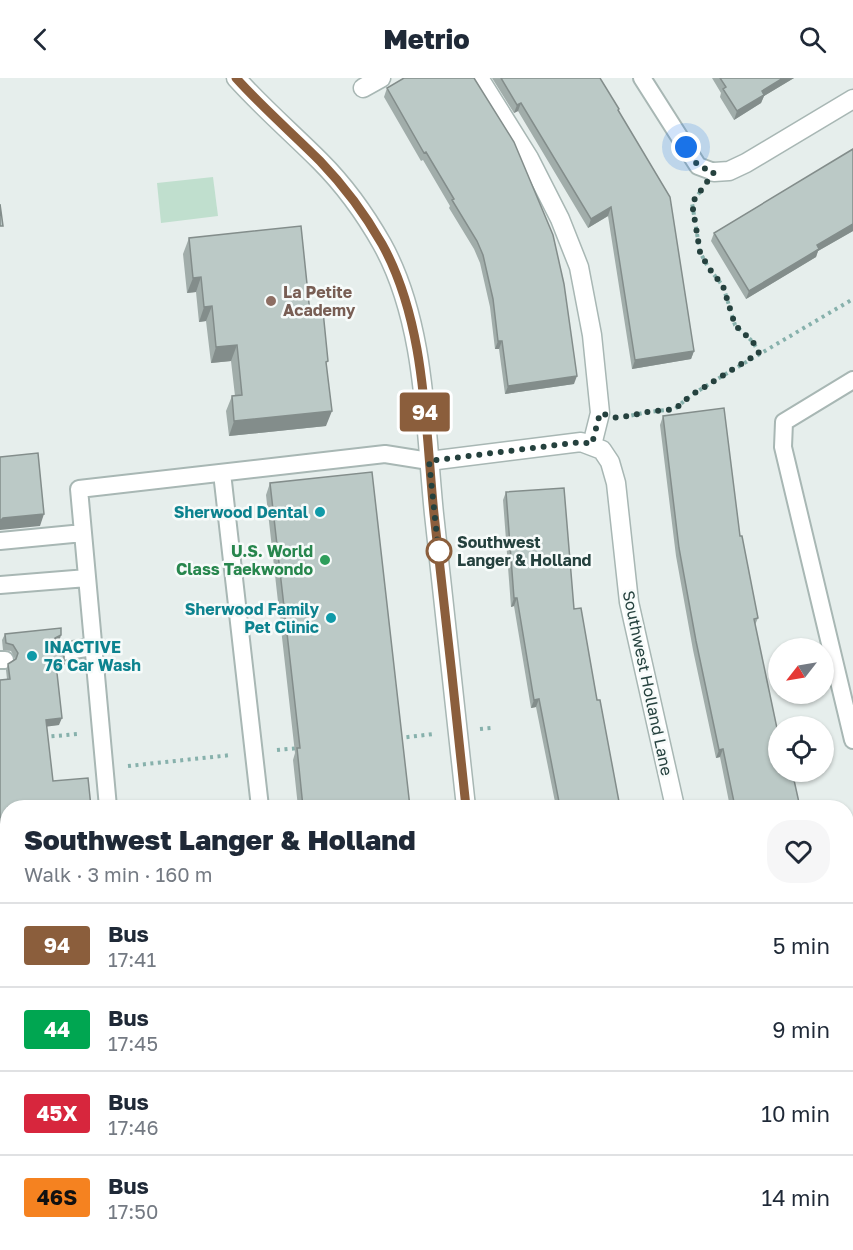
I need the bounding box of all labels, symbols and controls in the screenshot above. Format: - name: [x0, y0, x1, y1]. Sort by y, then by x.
- icon: back: [24, 23, 57, 56]
- text: Metrio: [383, 23, 470, 55]
- icon: search: [796, 23, 829, 56]
- your location: [671, 132, 701, 162]
- place label: La Petite Academy: [283, 282, 356, 320]
- marker: La Petite Academy: [264, 294, 278, 308]
- line badge: 94: [398, 392, 452, 432]
- text: 94: [412, 399, 438, 425]
- place label: Sherwood Dental: [174, 502, 309, 522]
- marker: Sherwood Dental: [313, 505, 327, 519]
- place label: Southwest Langer & Holland: [457, 532, 592, 570]
- marker: Southwest Langer & Holland: [426, 538, 452, 564]
- place label: U.S. World Class Taekwondo: [176, 541, 313, 579]
- marker: U.S. World Class Taekwondo: [318, 553, 332, 567]
- street label: Southwest Holland Lane: [619, 589, 677, 777]
- place label: Sherwood Family Pet Clinic: [185, 599, 319, 637]
- marker: Sherwood Family Pet Clinic: [324, 611, 338, 625]
- place label: INACTIVE 76 Car Wash: [44, 637, 141, 675]
- north arrow: [768, 638, 834, 704]
- map controls: [768, 638, 834, 782]
- marker: INACTIVE 76 Car Wash: [25, 649, 39, 663]
- button: locate: [768, 716, 834, 782]
- button: heart: [767, 820, 830, 883]
- text: Southwest Langer & Holland: [24, 823, 416, 856]
- text: Walk · 3 min · 160 m: [24, 862, 212, 886]
- text: Bus: [108, 920, 149, 947]
- text: 94: [44, 932, 70, 958]
- text: 5 min: [773, 932, 830, 959]
- text: 17:41: [108, 947, 156, 971]
- text: Bus: [108, 1004, 149, 1031]
- text: 44: [44, 1016, 70, 1042]
- text: 9 min: [772, 1016, 830, 1043]
- text: 17:45: [108, 1031, 158, 1055]
- text: Bus: [108, 1088, 149, 1115]
- text: 45X: [36, 1100, 78, 1126]
- text: 10 min: [761, 1100, 830, 1127]
- text: 17:46: [108, 1115, 159, 1139]
- text: Bus: [108, 1172, 149, 1199]
- text: 46S: [37, 1184, 77, 1210]
- text: 14 min: [762, 1184, 830, 1211]
- text: 17:50: [108, 1199, 158, 1223]

